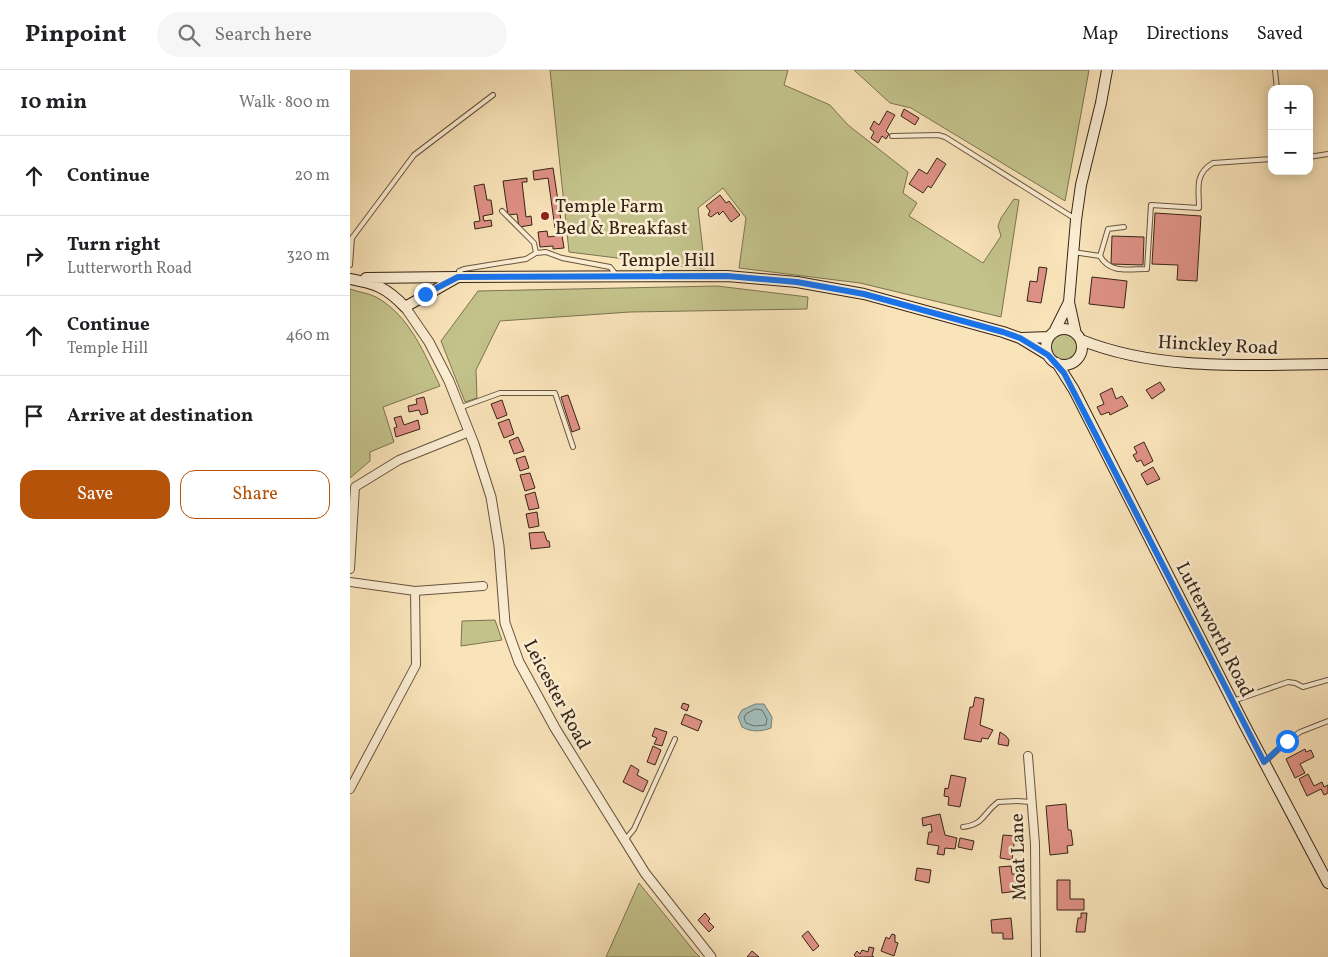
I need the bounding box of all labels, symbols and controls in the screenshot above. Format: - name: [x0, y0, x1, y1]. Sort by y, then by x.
- search box: [157, 12, 507, 57]
- text: Pinpoint: [25, 18, 127, 52]
- icon: search: [175, 21, 203, 49]
- text: Search here: [215, 22, 312, 48]
- text: Map: [1082, 22, 1118, 47]
- text: Directions: [1146, 22, 1229, 47]
- text: Saved: [1257, 22, 1303, 47]
- map controls: [1268, 85, 1313, 175]
- button: +: [1268, 85, 1313, 130]
- text: 10 min: [20, 88, 87, 117]
- text: Walk · 800 m: [239, 92, 330, 114]
- button: −: [1268, 130, 1313, 175]
- icon: ahead: [20, 162, 48, 190]
- text: Continue: [67, 163, 150, 189]
- text: 20 m: [295, 165, 330, 187]
- place label: Temple Farm Bed & Breakfast: [555, 194, 688, 242]
- marker: Temple Farm Bed & Breakfast: [539, 210, 551, 222]
- text: Turn right: [67, 232, 160, 258]
- icon: right: [20, 242, 48, 270]
- text: 320 m: [286, 245, 330, 267]
- street label: Temple Hill: [619, 248, 715, 274]
- text: Lutterworth Road: [67, 258, 192, 280]
- route end: [414, 283, 437, 306]
- text: Continue: [67, 312, 150, 338]
- icon: ahead: [20, 322, 48, 350]
- text: 460 m: [286, 325, 330, 347]
- street label: Hinckley Road: [1157, 330, 1279, 362]
- text: Temple Hill: [67, 338, 148, 360]
- icon: arrive: [20, 402, 48, 430]
- text: Arrive at destination: [67, 403, 253, 429]
- button: Save: [20, 470, 170, 519]
- button: Share: [180, 470, 330, 519]
- street label: Lutterworth Road: [1169, 558, 1260, 702]
- street label: Leicester Road: [516, 635, 596, 755]
- route start: [1276, 730, 1299, 753]
- street label: Moat Lane: [1004, 813, 1034, 901]

